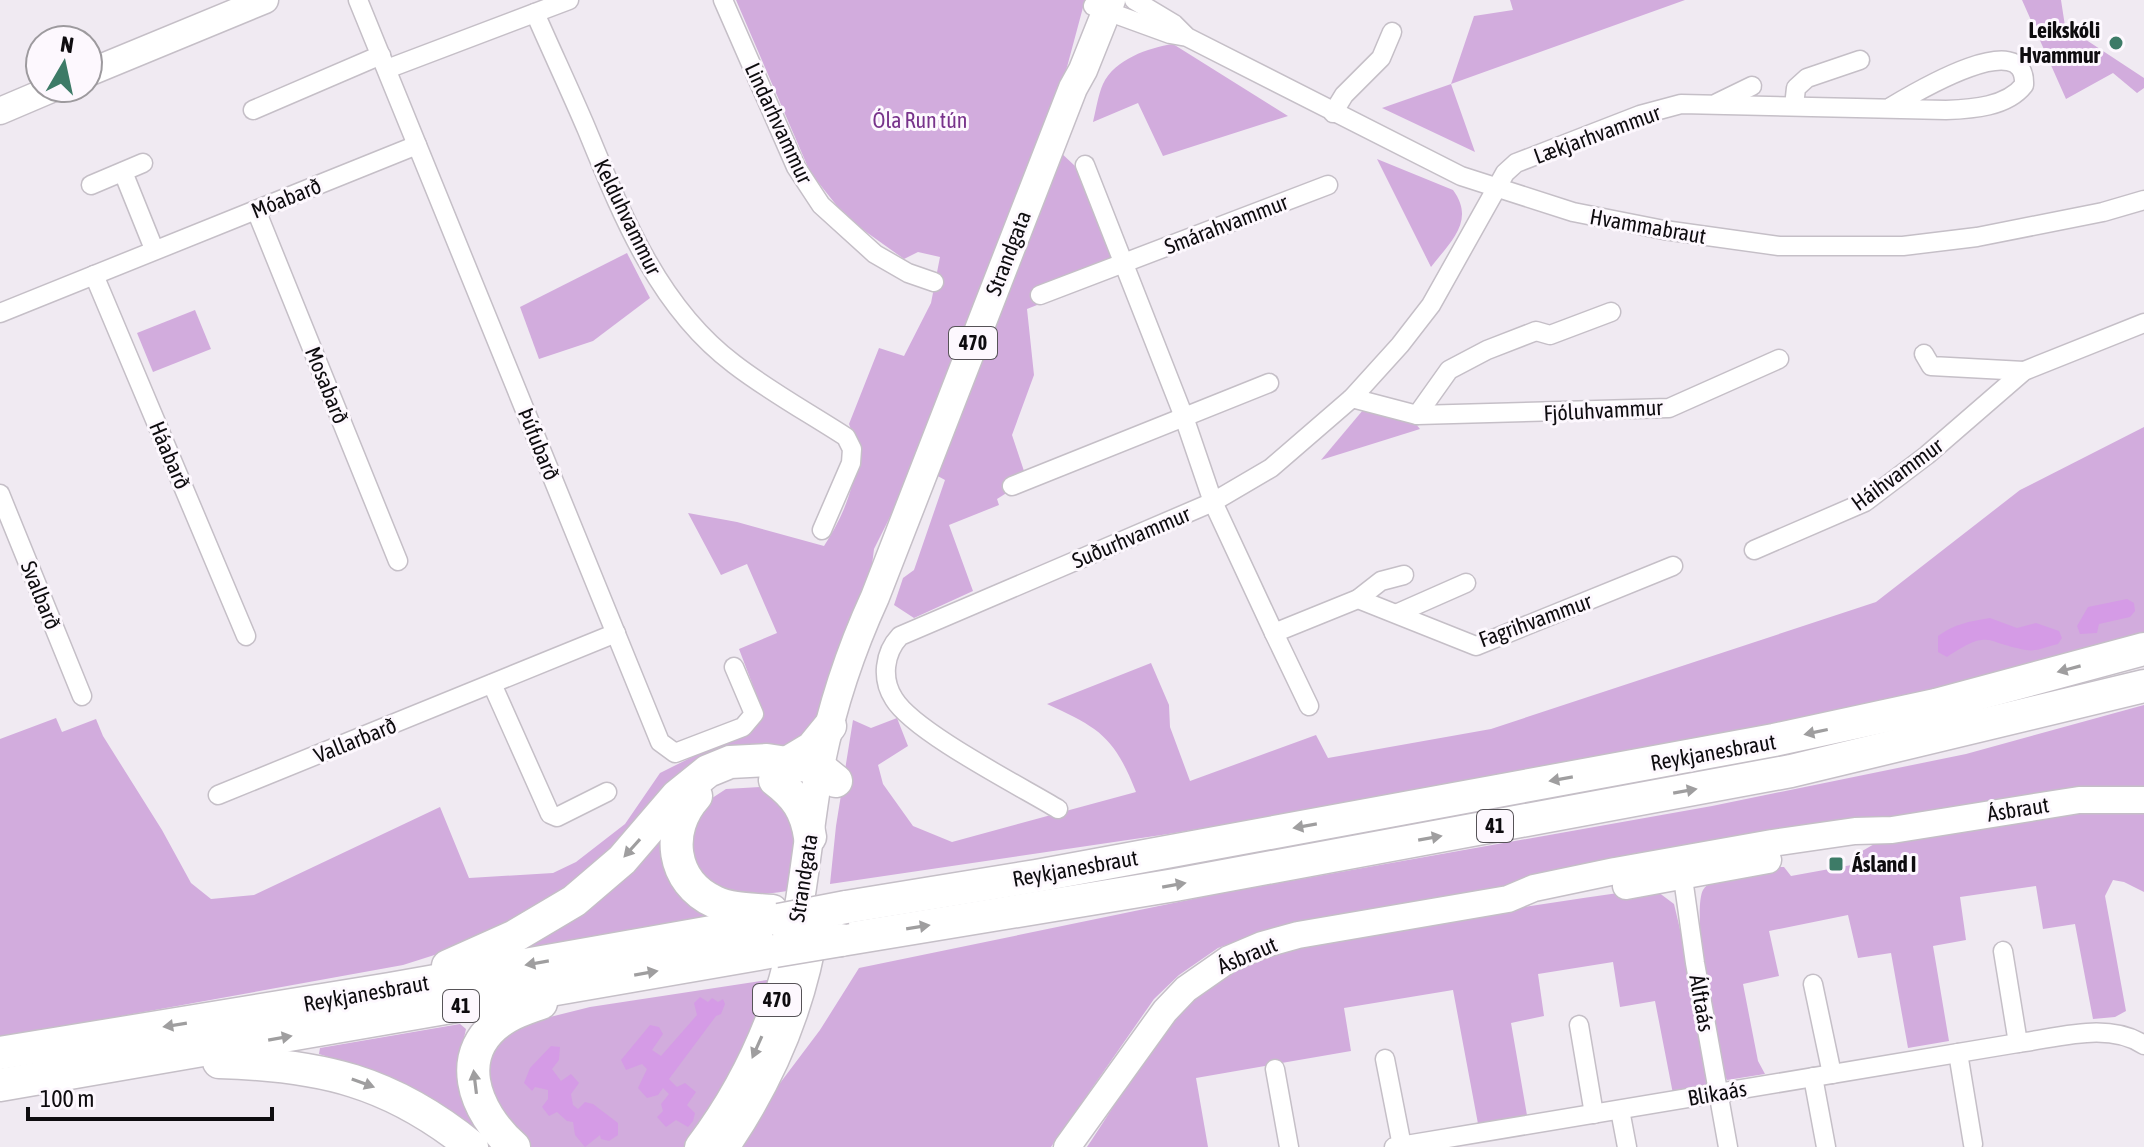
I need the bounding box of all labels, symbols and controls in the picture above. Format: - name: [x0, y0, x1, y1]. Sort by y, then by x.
- place label: Leikskóli Hvammur: [2019, 17, 2101, 68]
- north arrow: [24, 24, 104, 104]
- text: N: [59, 30, 76, 58]
- marker: Leikskóli Hvammur: [2107, 34, 2125, 52]
- street label: Lindarhvammur: [740, 59, 818, 188]
- street label: Lækjarhvammur: [1530, 99, 1664, 169]
- park label: Óla Run tún: [873, 107, 967, 133]
- street label: Kelduhvammur: [589, 155, 667, 280]
- street label: Móabarð: [247, 172, 325, 224]
- street label: Smárahvammur: [1161, 188, 1292, 259]
- street label: Hvammabraut: [1588, 203, 1708, 249]
- street label: Strandgata: [980, 207, 1036, 299]
- road number: 470: [949, 327, 997, 359]
- street label: Mosabarð: [300, 343, 354, 427]
- street label: Fjóluhvammur: [1543, 394, 1664, 426]
- street label: Þúfubarð: [513, 404, 565, 484]
- street label: Háabarð: [144, 417, 196, 493]
- street label: Háihvammur: [1846, 432, 1948, 516]
- street label: Suðurhvammur: [1068, 500, 1194, 574]
- street label: Svalbarð: [16, 557, 66, 633]
- street label: Fagrihvammur: [1475, 587, 1595, 652]
- one-way arrow: [2056, 664, 2081, 676]
- street label: Vallarbarð: [310, 712, 400, 768]
- one-way arrow: [1804, 726, 1829, 739]
- street label: Reykjanesbraut: [1648, 728, 1778, 776]
- one-way arrow: [1548, 774, 1573, 786]
- one-way arrow: [1673, 784, 1698, 796]
- street label: Ásbraut: [1985, 791, 2051, 827]
- road number: 41: [1477, 810, 1513, 842]
- one-way arrow: [1292, 821, 1317, 833]
- one-way arrow: [1418, 831, 1443, 843]
- street label: Strandgata: [783, 832, 823, 924]
- one-way arrow: [624, 839, 642, 858]
- street label: Reykjanesbraut: [1010, 844, 1140, 892]
- place label: Ásland I: [1851, 851, 1916, 877]
- marker: Ásland I: [1827, 855, 1845, 873]
- one-way arrow: [1162, 878, 1187, 890]
- one-way arrow: [905, 921, 930, 933]
- street label: Ásbraut: [1213, 931, 1281, 979]
- one-way arrow: [524, 958, 549, 970]
- one-way arrow: [634, 967, 659, 979]
- street label: Reykjanesbraut: [301, 969, 431, 1017]
- street label: Álftaás: [1684, 973, 1720, 1034]
- road number: 470: [753, 984, 801, 1016]
- road number: 41: [443, 990, 479, 1022]
- one-way arrow: [162, 1019, 187, 1031]
- one-way arrow: [267, 1031, 292, 1044]
- one-way arrow: [751, 1036, 764, 1059]
- one-way arrow: [468, 1070, 481, 1095]
- scale bar: [28, 1071, 272, 1121]
- street label: Blikaás: [1686, 1075, 1749, 1111]
- one-way arrow: [351, 1077, 375, 1090]
- text: 100 m: [40, 1085, 94, 1112]

